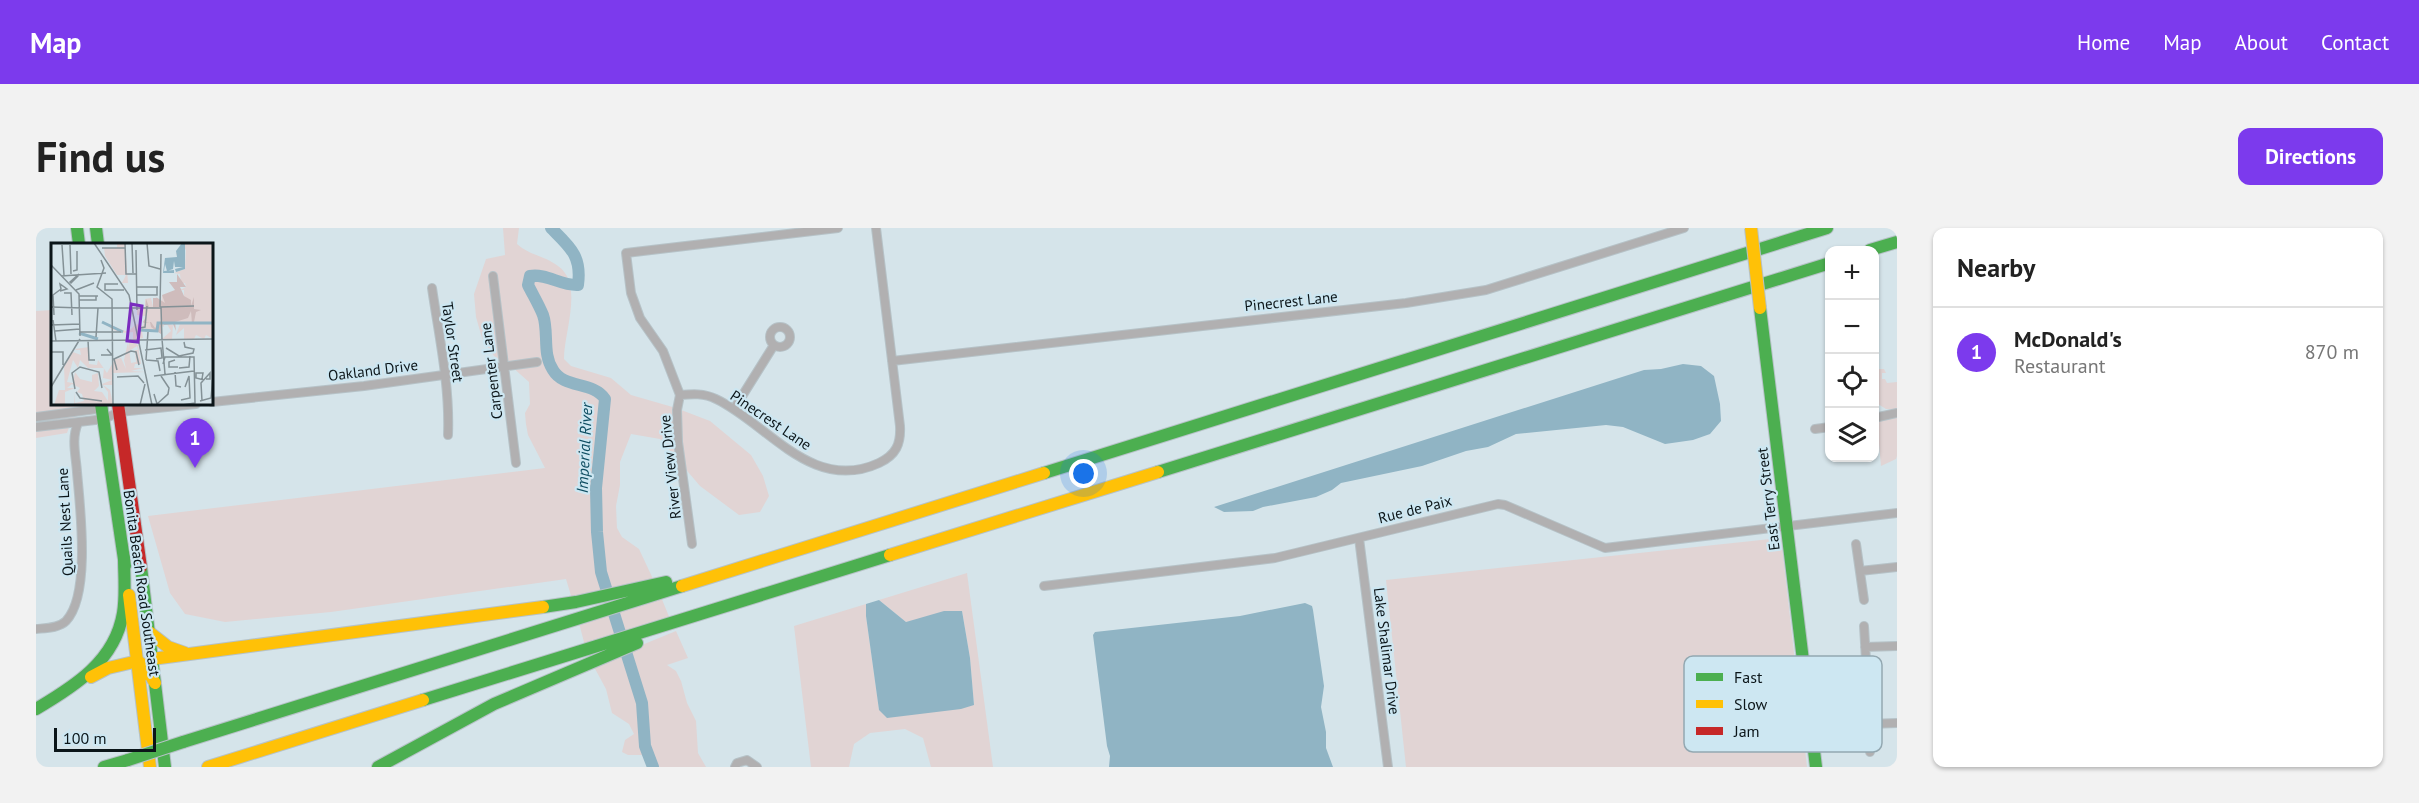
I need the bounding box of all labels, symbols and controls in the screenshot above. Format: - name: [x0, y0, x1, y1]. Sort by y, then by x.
- text: Map: [30, 24, 81, 61]
- text: Home: [2077, 29, 2130, 56]
- text: Map: [2163, 29, 2202, 56]
- text: About: [2235, 29, 2288, 56]
- text: Contact: [2321, 29, 2389, 56]
- button: Directions: [2238, 128, 2383, 185]
- text: Find us: [36, 129, 165, 184]
- inset map: [51, 243, 213, 405]
- map controls: [1825, 246, 1879, 462]
- button: +: [1825, 246, 1879, 300]
- text: Nearby: [1957, 251, 2035, 284]
- street label: Pinecrest Lane: [1243, 287, 1339, 315]
- button: −: [1825, 300, 1879, 354]
- street label: Taylor Street: [438, 301, 468, 383]
- street label: Carpenter Lane: [476, 322, 506, 420]
- text: McDonald's: [2014, 325, 2122, 353]
- text: 1: [1971, 339, 1982, 365]
- text: 870 m: [2305, 339, 2359, 365]
- text: Restaurant: [2014, 353, 2105, 379]
- button: locate: [1825, 354, 1879, 408]
- street label: Oakland Drive: [327, 355, 419, 385]
- street label: Pinecrest Lane: [727, 386, 815, 454]
- water label: Imperial River: [572, 401, 596, 494]
- button: layers: [1825, 408, 1879, 462]
- street label: River View Drive: [655, 414, 685, 520]
- pin: 1: [176, 418, 214, 468]
- street label: East Terry Street: [1752, 447, 1784, 551]
- your location: [1069, 459, 1098, 488]
- street label: Quails Nest Lane: [53, 467, 77, 577]
- street label: Bonita Beach Road Southeast: [120, 489, 164, 677]
- street label: Rue de Paix: [1376, 491, 1454, 527]
- street label: Lake Shalimar Drive: [1370, 586, 1404, 716]
- legend: [1684, 656, 1882, 752]
- text: Fast: [1734, 667, 1763, 687]
- text: Slow: [1734, 694, 1768, 714]
- text: Jam: [1733, 721, 1760, 741]
- scale bar: [54, 725, 156, 752]
- text: 100 m: [63, 728, 106, 748]

